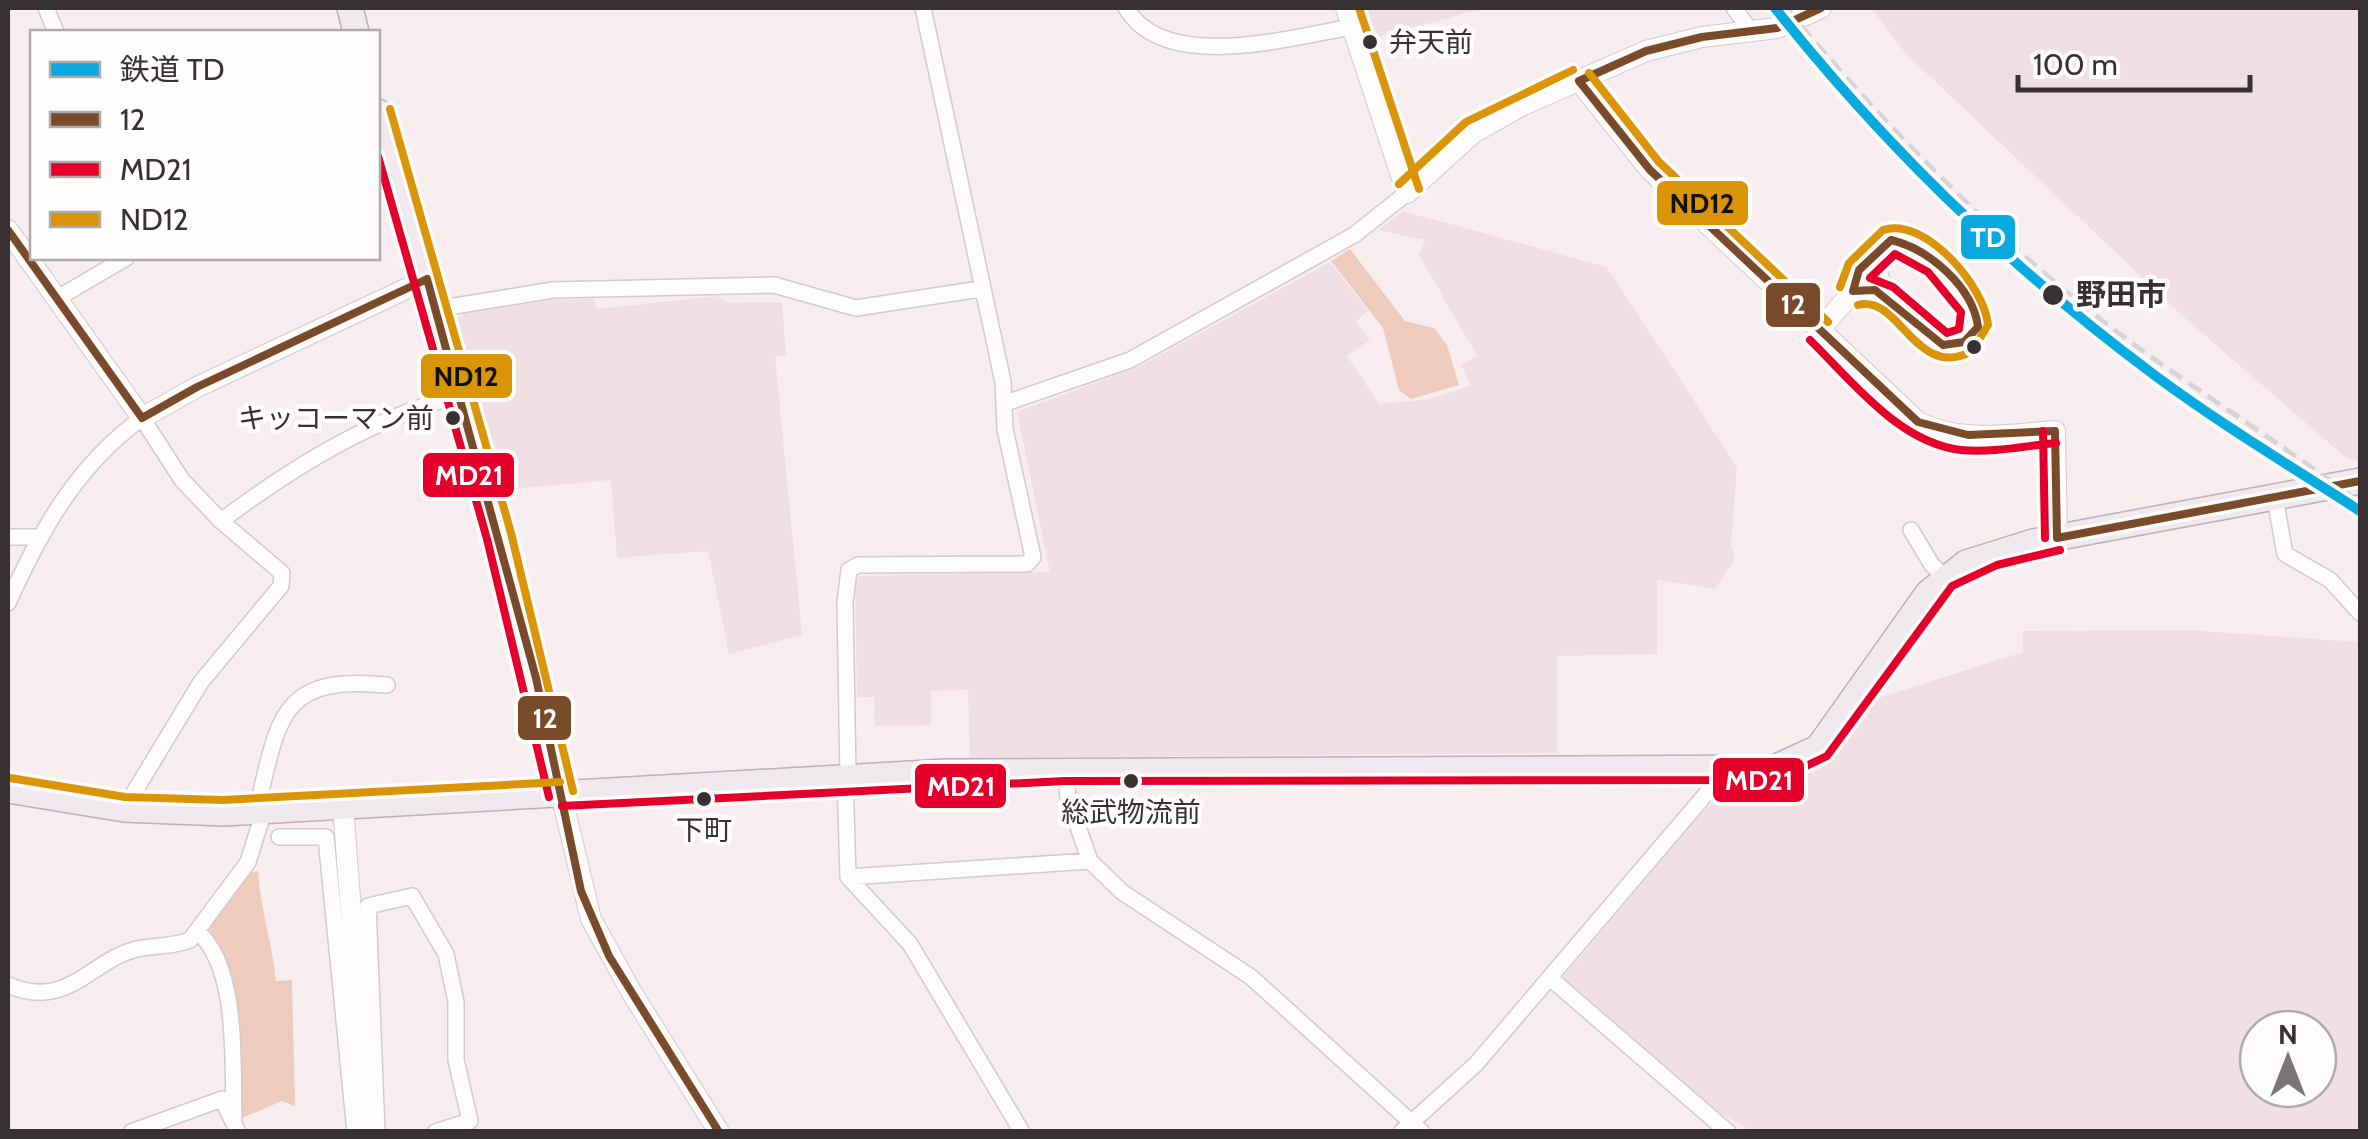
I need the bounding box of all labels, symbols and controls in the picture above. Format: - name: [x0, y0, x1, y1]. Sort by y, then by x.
- place label: 弁天前: [1389, 25, 1473, 59]
- legend: [30, 30, 380, 260]
- scale bar: [2018, 30, 2250, 92]
- marker: 弁天前: [1360, 32, 1380, 52]
- text: 100 m: [2033, 46, 2118, 83]
- text: 鉄道 TD: [120, 51, 225, 88]
- text: 12: [120, 101, 146, 138]
- text: MD21: [120, 151, 192, 188]
- line badge: ND12: [1655, 179, 1750, 227]
- text: ND12: [1669, 186, 1735, 220]
- text: ND12: [120, 201, 188, 238]
- line badge: TD: [1959, 213, 2017, 261]
- text: TD: [1970, 220, 2006, 254]
- place label: 野田市: [2076, 276, 2166, 313]
- line badge: 12: [1764, 281, 1822, 329]
- marker: 野田市: [2040, 282, 2066, 308]
- text: 12: [1780, 287, 1806, 321]
- unlabelled marker: [1964, 337, 1984, 357]
- line badge: ND12: [419, 352, 514, 400]
- text: ND12: [433, 359, 499, 393]
- place label: キッコーマン前: [238, 401, 434, 435]
- marker: キッコーマン前: [443, 408, 463, 428]
- line badge: MD21: [421, 451, 516, 499]
- text: MD21: [435, 458, 503, 492]
- line badge: 12: [516, 694, 573, 742]
- text: 12: [532, 701, 558, 735]
- line badge: MD21: [1711, 756, 1806, 804]
- line badge: MD21: [913, 762, 1008, 810]
- text: MD21: [1725, 763, 1793, 797]
- text: MD21: [927, 769, 995, 803]
- marker: 総武物流前: [1121, 771, 1141, 791]
- marker: 下町: [694, 789, 714, 809]
- place label: 総武物流前: [1061, 795, 1201, 829]
- place label: 下町: [676, 813, 732, 847]
- north arrow: [2238, 1009, 2338, 1109]
- text: N: [2278, 1017, 2298, 1051]

